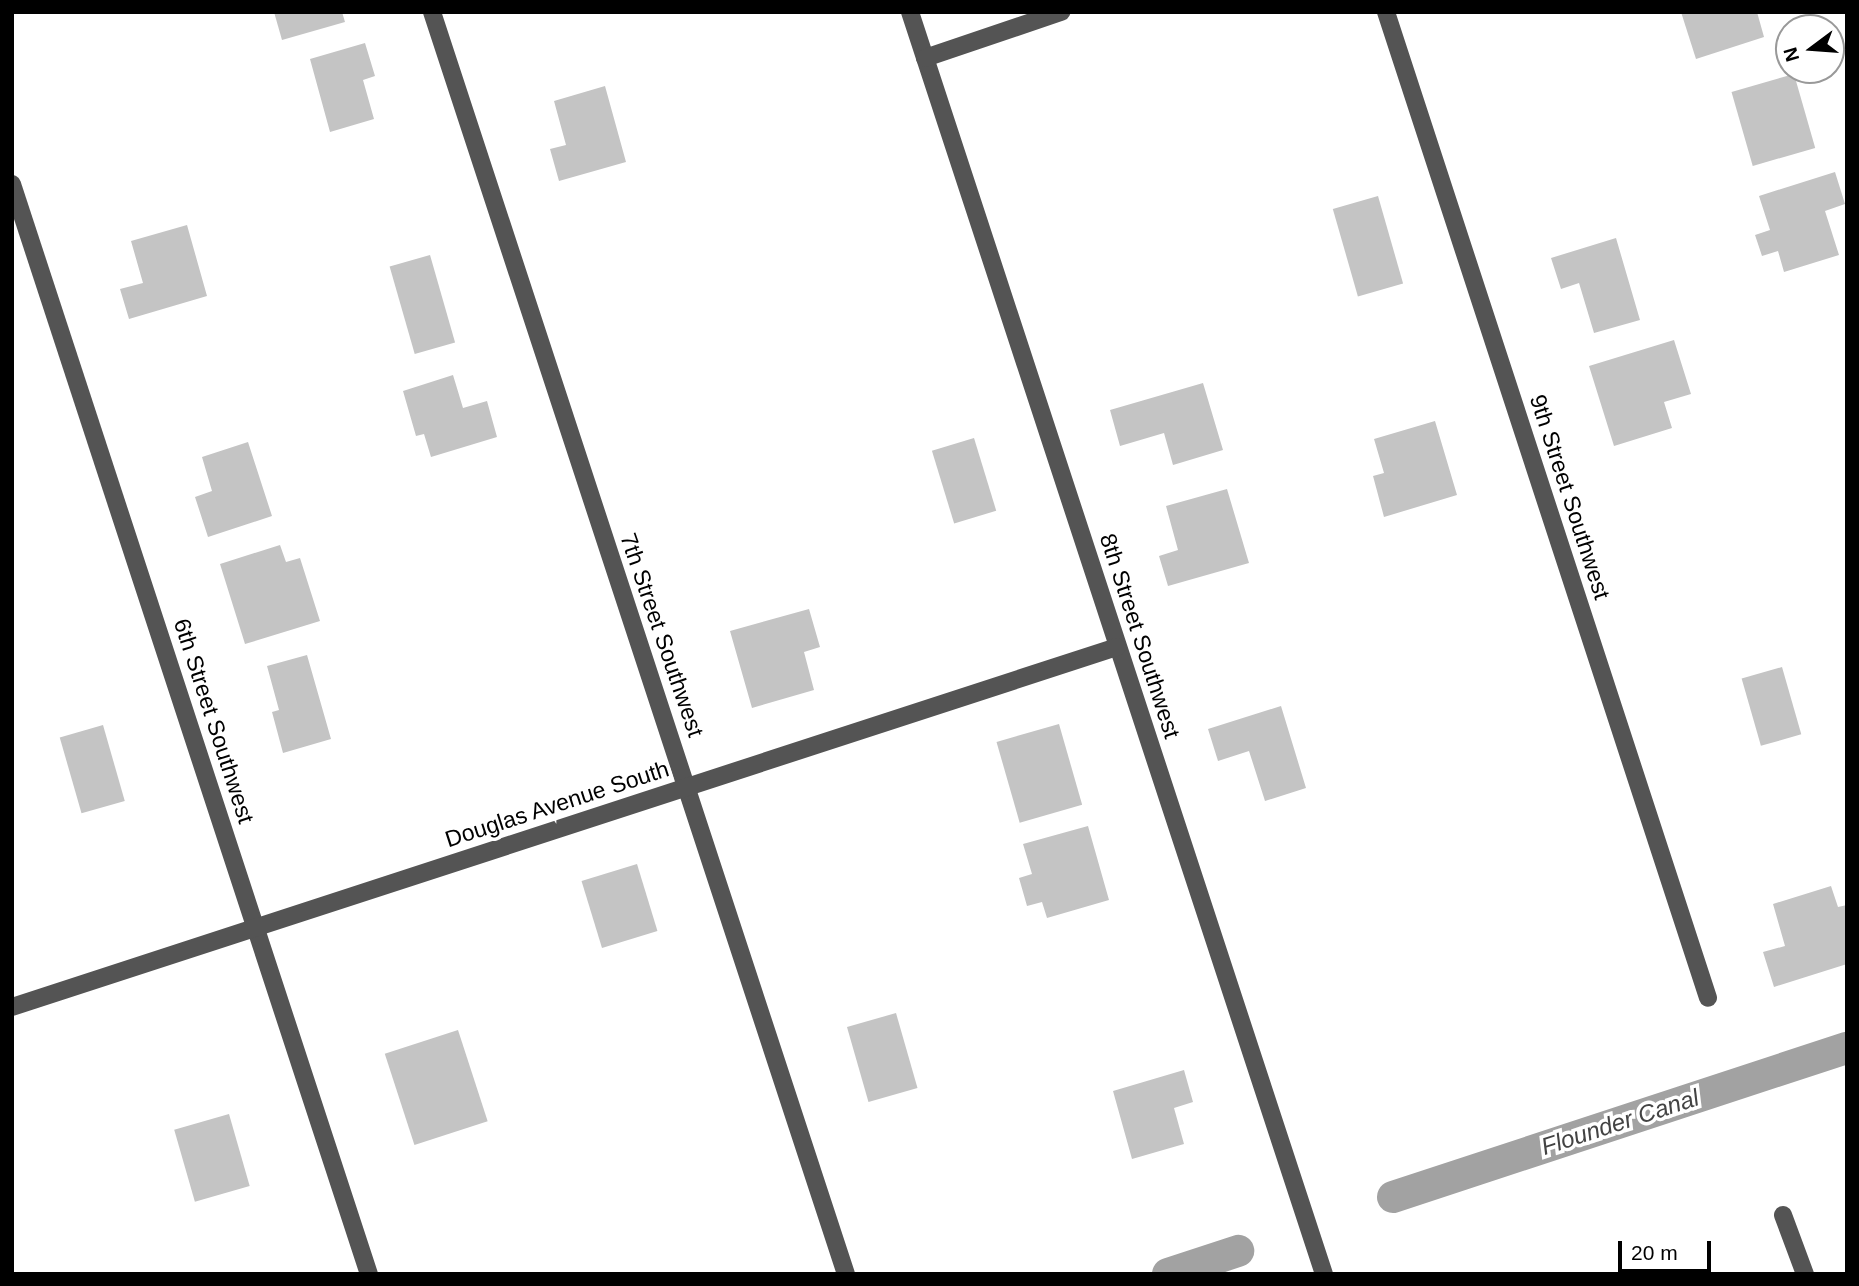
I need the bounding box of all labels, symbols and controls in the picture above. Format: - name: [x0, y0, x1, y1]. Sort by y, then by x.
- north arrow: [1775, 14, 1845, 84]
- text: N: [1779, 45, 1803, 64]
- street label: 9th Street Southwest: [1524, 391, 1616, 603]
- street label: 7th Street Southwest: [614, 530, 710, 740]
- street label: 8th Street Southwest: [1094, 530, 1186, 742]
- street label: 6th Street Southwest: [168, 615, 260, 827]
- street label: Douglas Avenue South: [441, 755, 673, 853]
- water label: Flounder Canal: [1538, 1083, 1702, 1161]
- scale bar: [1621, 1226, 1714, 1270]
- text: 20 m: [1631, 1241, 1678, 1264]

